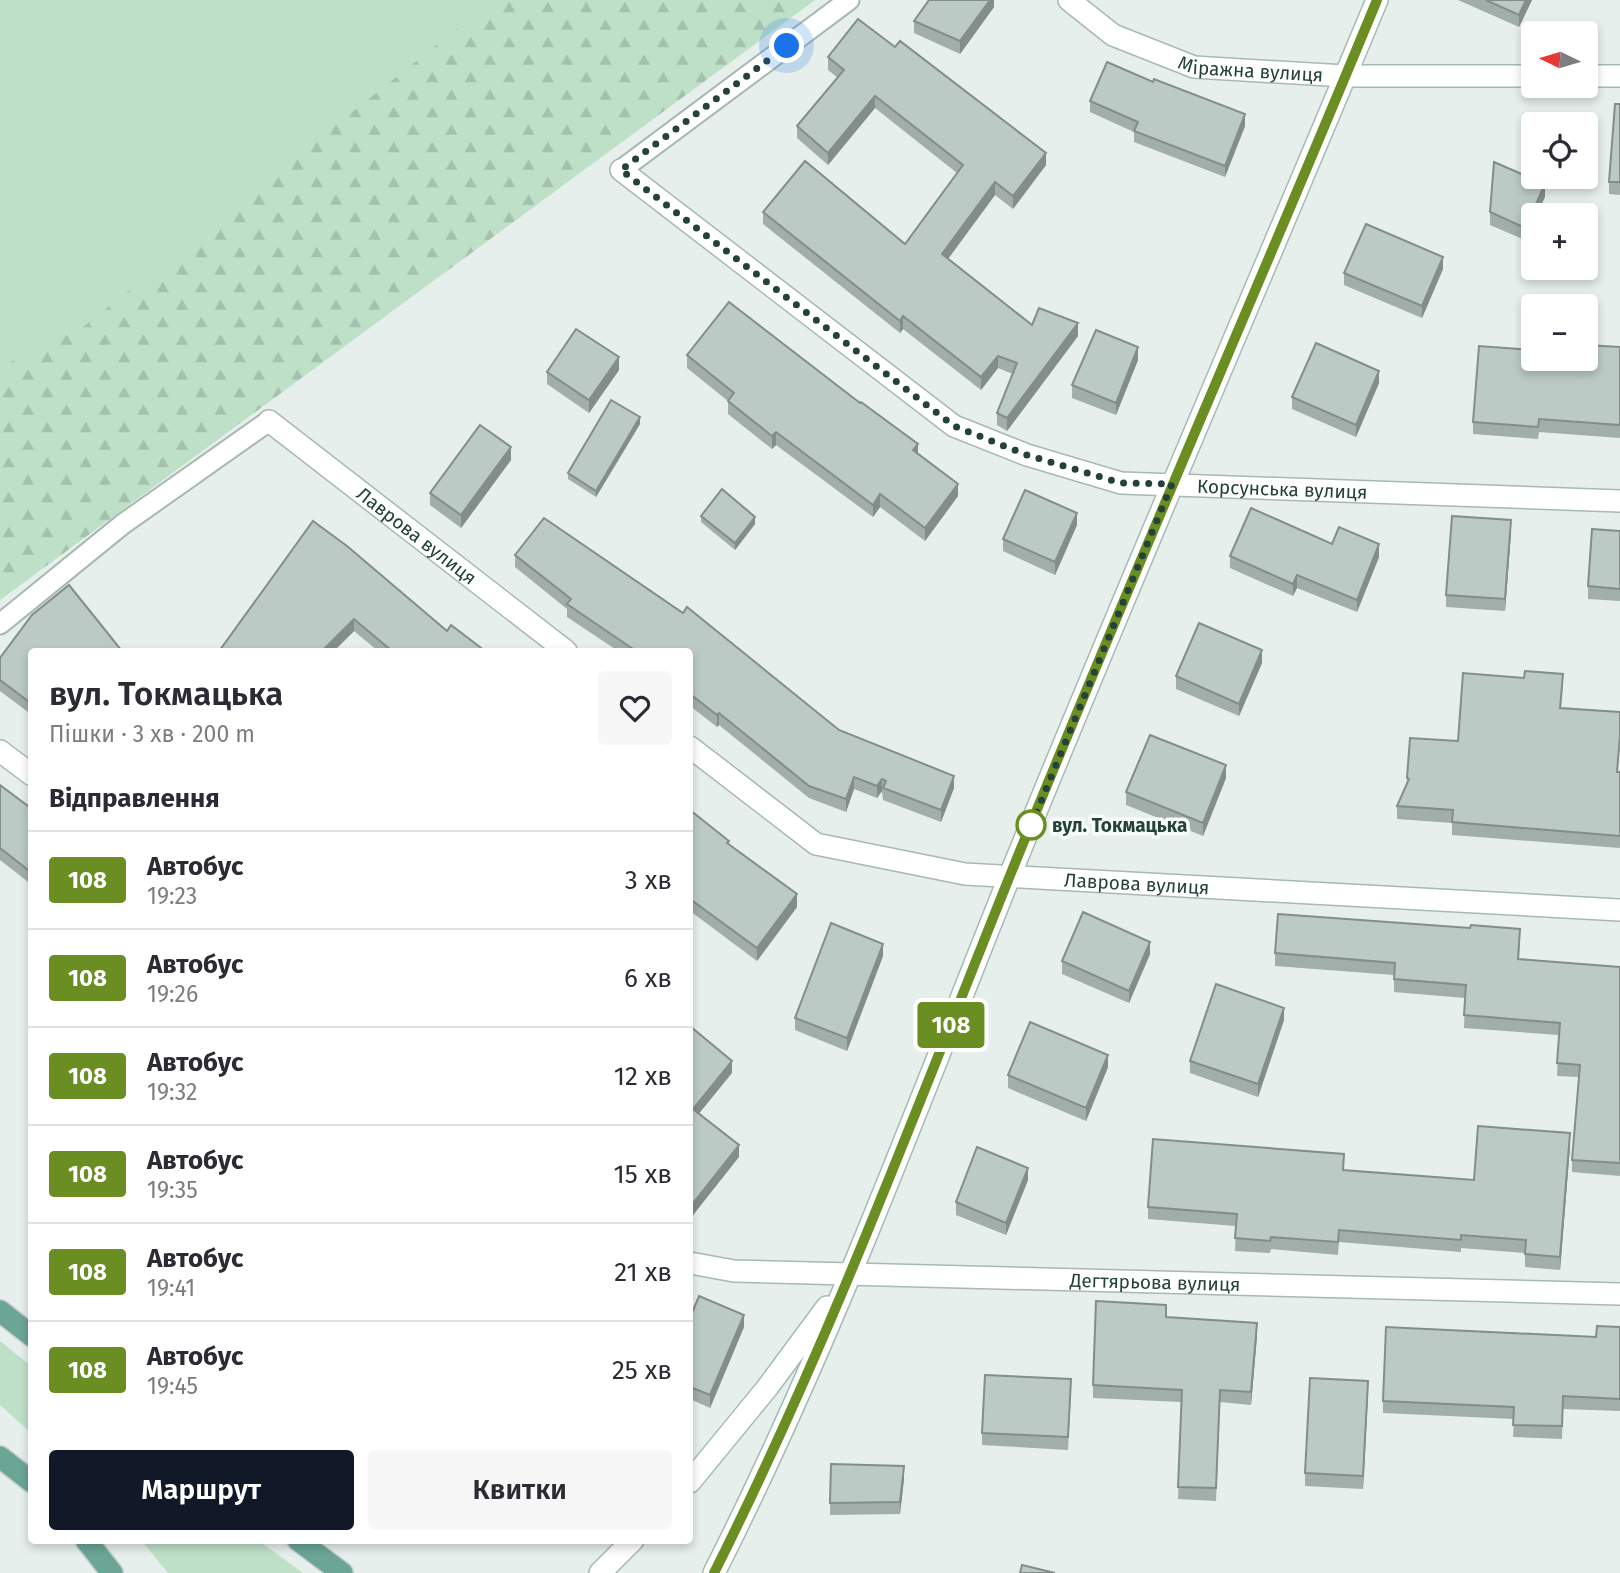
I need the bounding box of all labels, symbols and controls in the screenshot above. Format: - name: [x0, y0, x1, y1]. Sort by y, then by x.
- north arrow: [1521, 21, 1598, 98]
- map controls: [1521, 21, 1598, 371]
- your location: [769, 28, 804, 63]
- street label: Міражна вулиця: [1175, 51, 1324, 87]
- button: locate: [1521, 112, 1598, 189]
- button: +: [1521, 203, 1598, 280]
- button: −: [1521, 294, 1598, 371]
- street label: Корсунська вулиця: [1197, 475, 1368, 504]
- street label: Лаврова вулиця: [352, 482, 481, 590]
- button: heart: [598, 671, 672, 745]
- text: вул. Токмацька: [49, 674, 283, 714]
- text: Пішки · 3 хв · 200 m: [49, 720, 255, 748]
- text: Відправлення: [49, 783, 220, 814]
- marker: вул. Токмацька: [1016, 810, 1046, 840]
- place label: вул. Токмацька: [1052, 814, 1187, 837]
- text: Автобус: [147, 851, 244, 882]
- text: 3 хв: [625, 865, 672, 896]
- text: 108: [68, 866, 107, 894]
- street label: Лаврова вулиця: [1063, 868, 1210, 899]
- text: 19:23: [147, 882, 197, 910]
- text: Автобус: [147, 949, 244, 980]
- text: 6 хв: [624, 963, 672, 994]
- text: 108: [68, 964, 107, 992]
- text: 19:26: [147, 980, 198, 1008]
- line badge: 108: [911, 1002, 991, 1048]
- text: 108: [931, 1011, 971, 1039]
- text: Автобус: [147, 1047, 244, 1078]
- text: 12 хв: [614, 1061, 672, 1092]
- text: 108: [68, 1062, 107, 1090]
- text: 19:32: [147, 1078, 197, 1106]
- text: Автобус: [147, 1145, 244, 1176]
- text: 15 хв: [614, 1159, 672, 1190]
- text: 108: [68, 1160, 107, 1188]
- text: 19:35: [147, 1176, 198, 1204]
- text: Автобус: [147, 1243, 244, 1274]
- text: 21 хв: [614, 1257, 672, 1288]
- text: 108: [68, 1258, 107, 1286]
- street label: Дегтярьова вулиця: [1069, 1269, 1241, 1296]
- text: 19:41: [147, 1274, 195, 1302]
- text: Автобус: [147, 1341, 244, 1372]
- text: 25 хв: [612, 1355, 672, 1386]
- text: 108: [68, 1356, 107, 1384]
- text: 19:45: [147, 1372, 198, 1400]
- button: Маршрут: [49, 1450, 354, 1530]
- button: Квитки: [368, 1450, 672, 1530]

